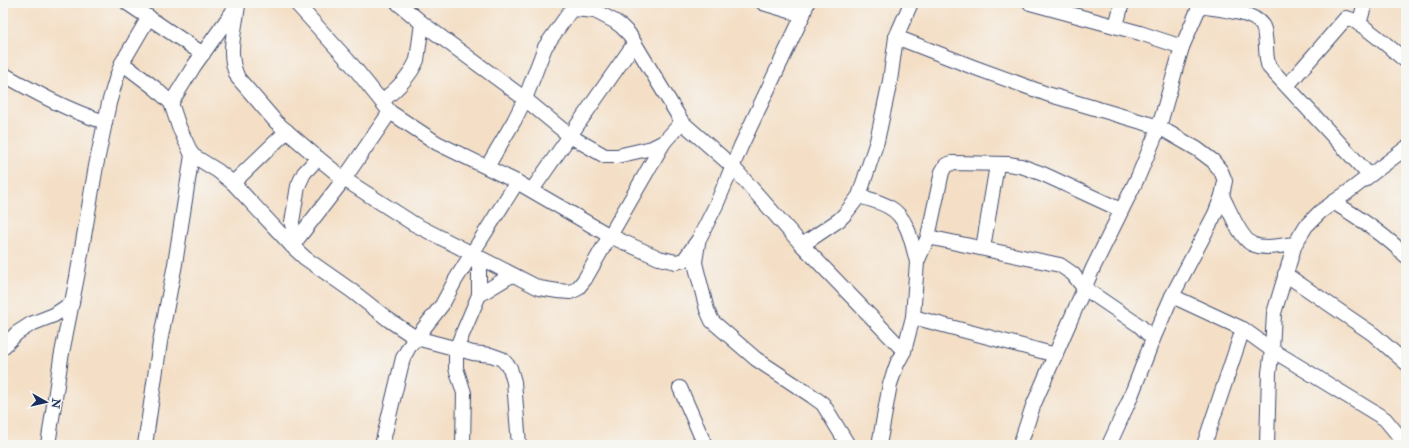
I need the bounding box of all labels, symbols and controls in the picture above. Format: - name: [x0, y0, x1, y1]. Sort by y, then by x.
- north arrow: [26, 382, 66, 422]
- text: N: [48, 397, 63, 410]

